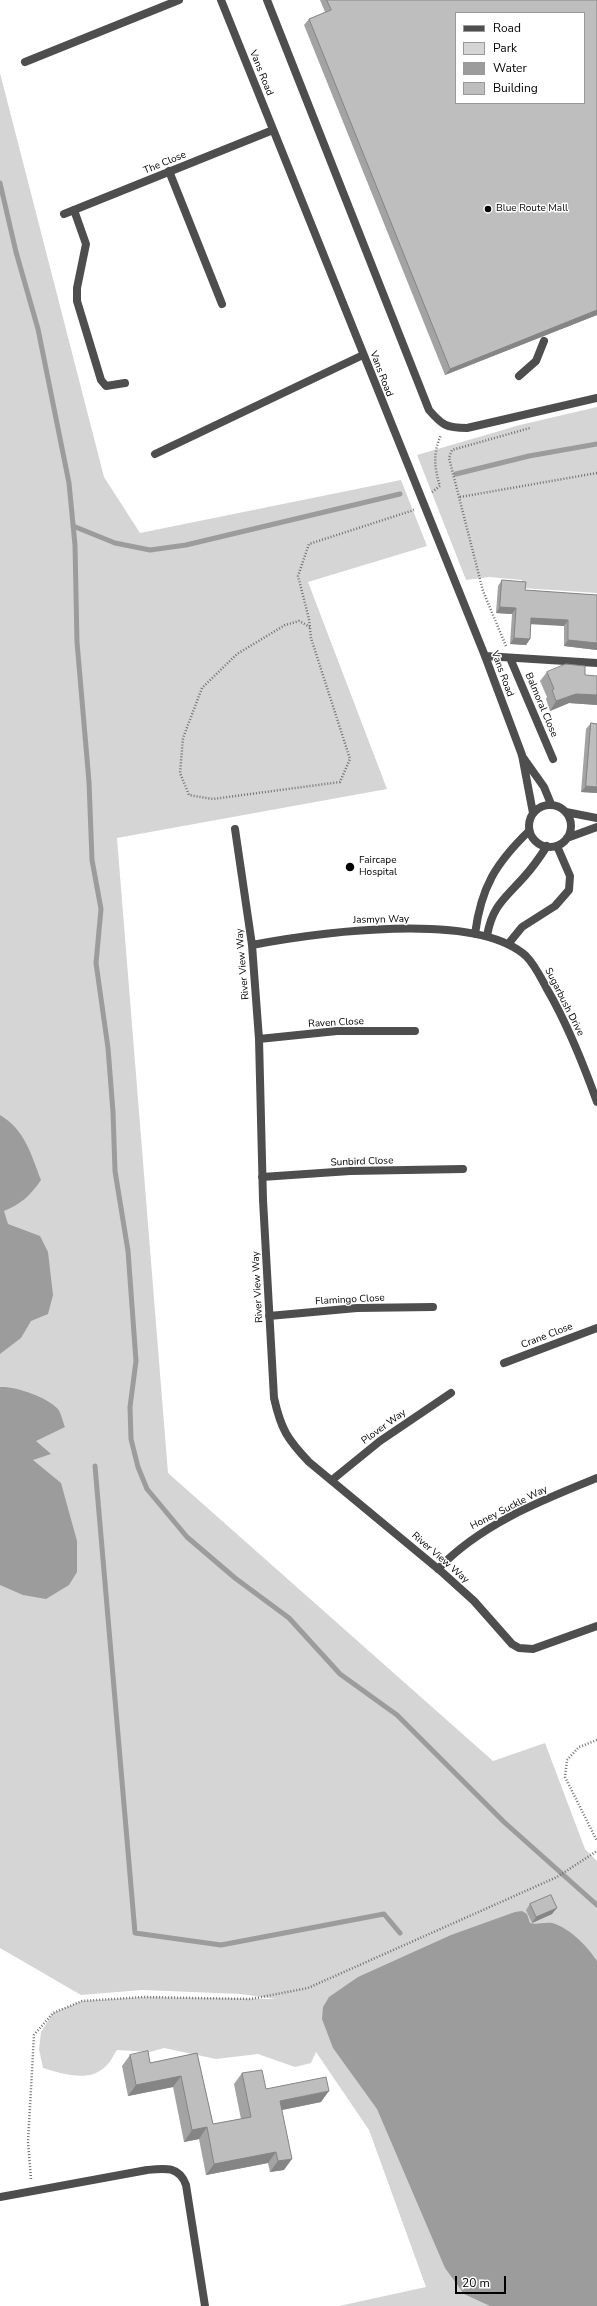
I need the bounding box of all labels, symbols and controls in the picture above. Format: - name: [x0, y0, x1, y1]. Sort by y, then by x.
- legend: [455, 12, 585, 104]
- text: Road: [493, 20, 521, 36]
- text: Park: [493, 40, 517, 56]
- street label: Vans Road: [246, 49, 276, 97]
- text: Water: [493, 60, 527, 76]
- text: Building: [493, 80, 538, 96]
- street label: The Close: [142, 149, 188, 177]
- place label: Blue Route Mall: [496, 203, 568, 215]
- marker: Blue Route Mall: [483, 204, 493, 214]
- street label: Vans Road: [367, 349, 395, 399]
- street label: Vans Road: [488, 649, 516, 699]
- street label: Balmoral Close: [522, 671, 560, 739]
- place label: Faircape Hospital: [359, 855, 397, 878]
- marker: Faircape Hospital: [344, 861, 356, 873]
- street label: Jasmyn Way: [353, 914, 409, 926]
- street label: River View Way: [234, 928, 252, 1000]
- street label: Sugarbush Drive: [542, 966, 586, 1038]
- street label: Raven Close: [308, 1016, 364, 1030]
- street label: Sunbird Close: [330, 1155, 394, 1169]
- street label: River View Way: [250, 1251, 266, 1323]
- street label: Flamingo Close: [315, 1292, 385, 1308]
- street label: Crane Close: [519, 1321, 575, 1351]
- street label: Plover Way: [359, 1407, 409, 1447]
- street label: Honey Suckle Way: [468, 1483, 550, 1533]
- street label: River View Way: [409, 1530, 471, 1586]
- scale bar: [457, 2268, 508, 2294]
- text: 20 m: [462, 2275, 490, 2291]

